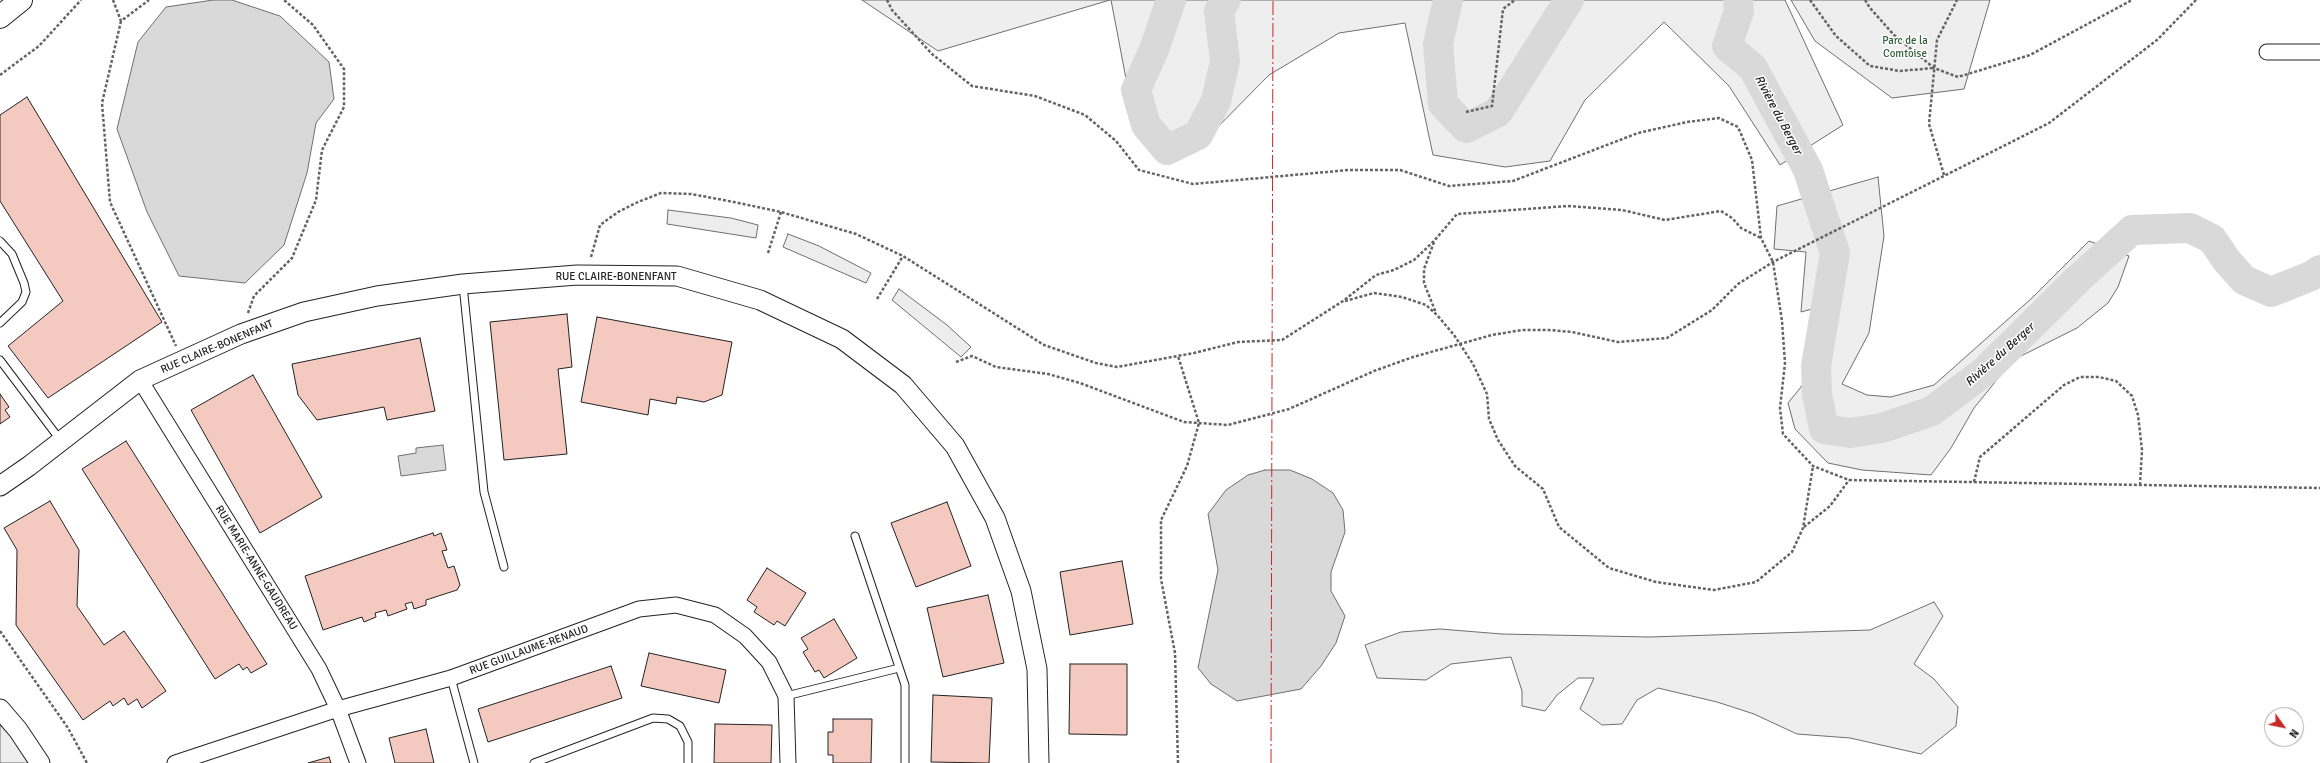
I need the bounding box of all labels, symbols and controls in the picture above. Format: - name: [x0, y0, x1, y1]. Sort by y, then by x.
- park label: Parc de la Comtoise: [1882, 34, 1928, 60]
- water label: Rivière du Berger: [1751, 73, 1805, 157]
- street label: RUE CLAIRE-BONENFANT: [555, 270, 677, 284]
- street label: RUE CLAIRE-BONENFANT: [159, 317, 275, 377]
- water label: Rivière du Berger: [1963, 320, 2037, 390]
- street label: RUE MARIE-ANNE-GAUDREAU: [212, 503, 300, 633]
- street label: RUE GUILLAUME-RENAUD: [468, 622, 590, 678]
- north arrow: [2264, 707, 2304, 747]
- text: N: [2286, 727, 2301, 740]

